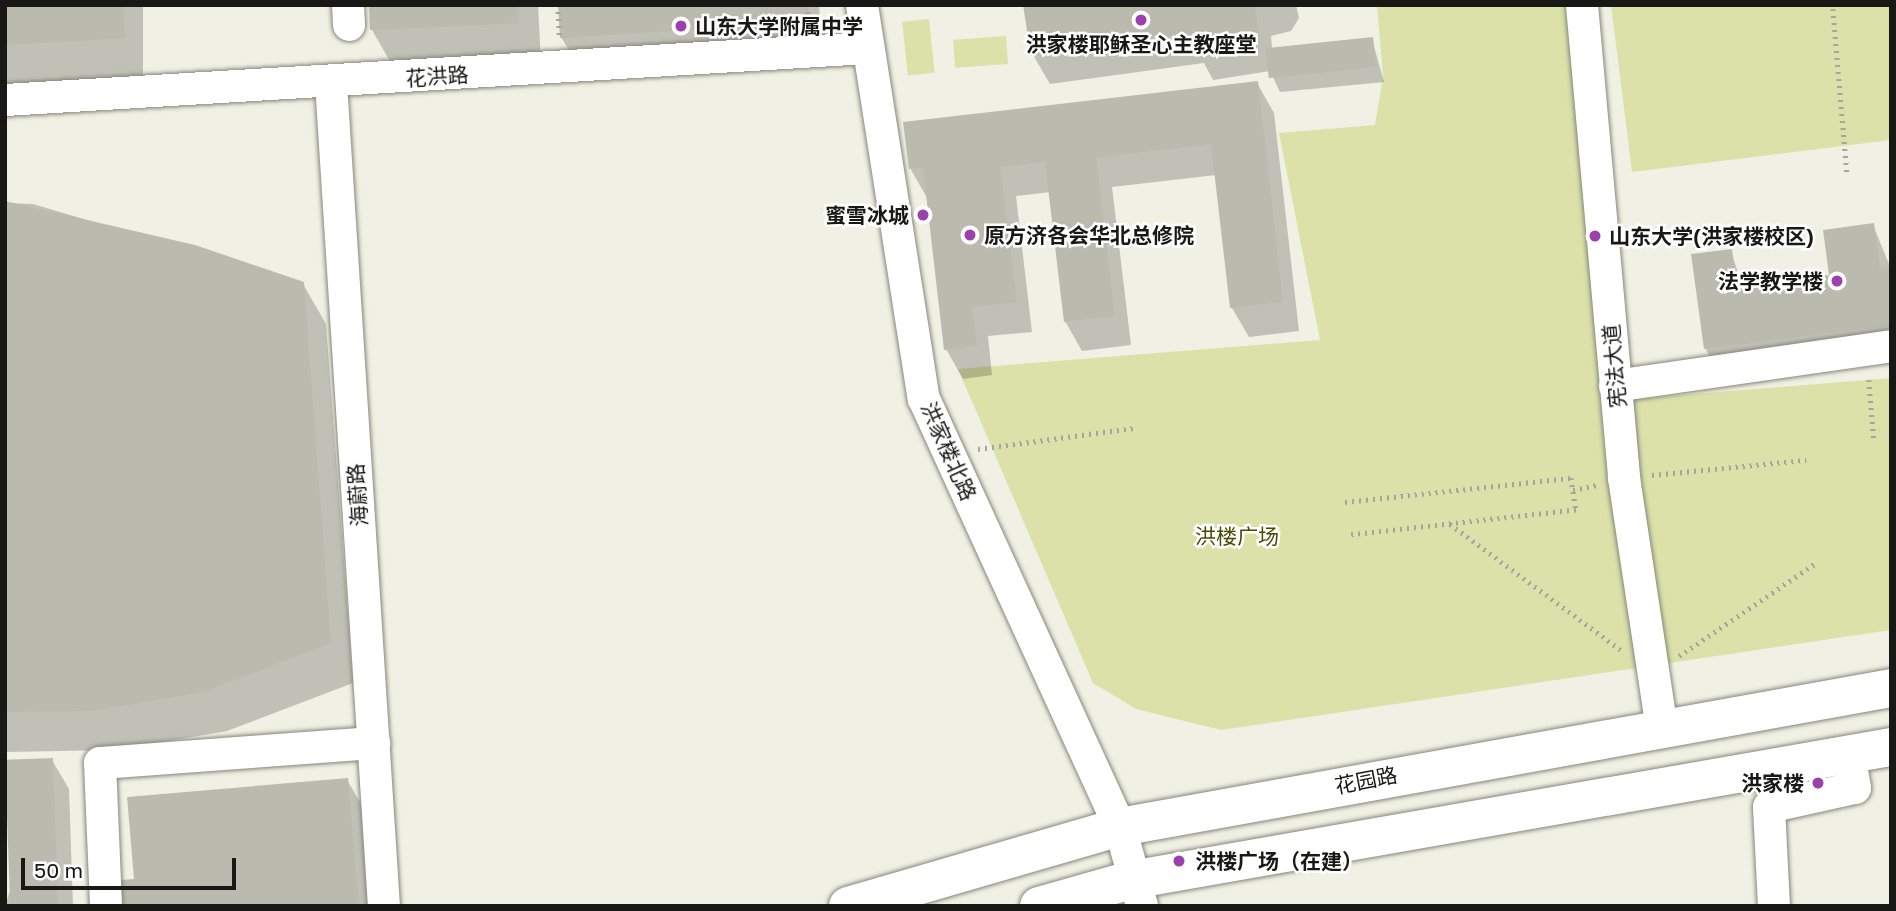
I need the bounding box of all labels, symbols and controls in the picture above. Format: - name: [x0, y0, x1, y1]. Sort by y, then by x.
- marker: 洪家楼耶稣圣心主教座堂: [1133, 12, 1149, 28]
- place label: 山东大学附属中学: [695, 13, 863, 39]
- marker: 山东大学附属中学: [673, 18, 689, 34]
- place label: 洪家楼耶稣圣心主教座堂: [1026, 31, 1256, 57]
- street label: 花洪路: [405, 61, 469, 91]
- place label: 蜜雪冰城: [825, 202, 909, 228]
- marker: 蜜雪冰城: [915, 207, 931, 223]
- place label: 原方济各会华北总修院: [984, 222, 1194, 248]
- place label: 山东大学(洪家楼校区): [1609, 223, 1814, 249]
- marker: 原方济各会华北总修院: [962, 227, 978, 243]
- marker: 山东大学(洪家楼校区): [1587, 228, 1603, 244]
- place label: 法学教学楼: [1718, 268, 1823, 294]
- marker: 法学教学楼: [1829, 273, 1845, 289]
- street label: 宪法大道: [1598, 323, 1630, 409]
- street label: 洪家楼北路: [916, 398, 982, 504]
- street label: 海蔚路: [342, 463, 372, 527]
- park label: 洪楼广场: [1195, 523, 1279, 549]
- street label: 花园路: [1333, 762, 1399, 798]
- place label: 洪家楼: [1741, 770, 1804, 796]
- marker: 洪家楼: [1810, 775, 1826, 791]
- scale bar: [24, 844, 240, 888]
- place label: 洪楼广场（在建）: [1195, 848, 1363, 874]
- marker: 洪楼广场（在建）: [1169, 851, 1189, 871]
- text: 50 m: [34, 857, 83, 883]

